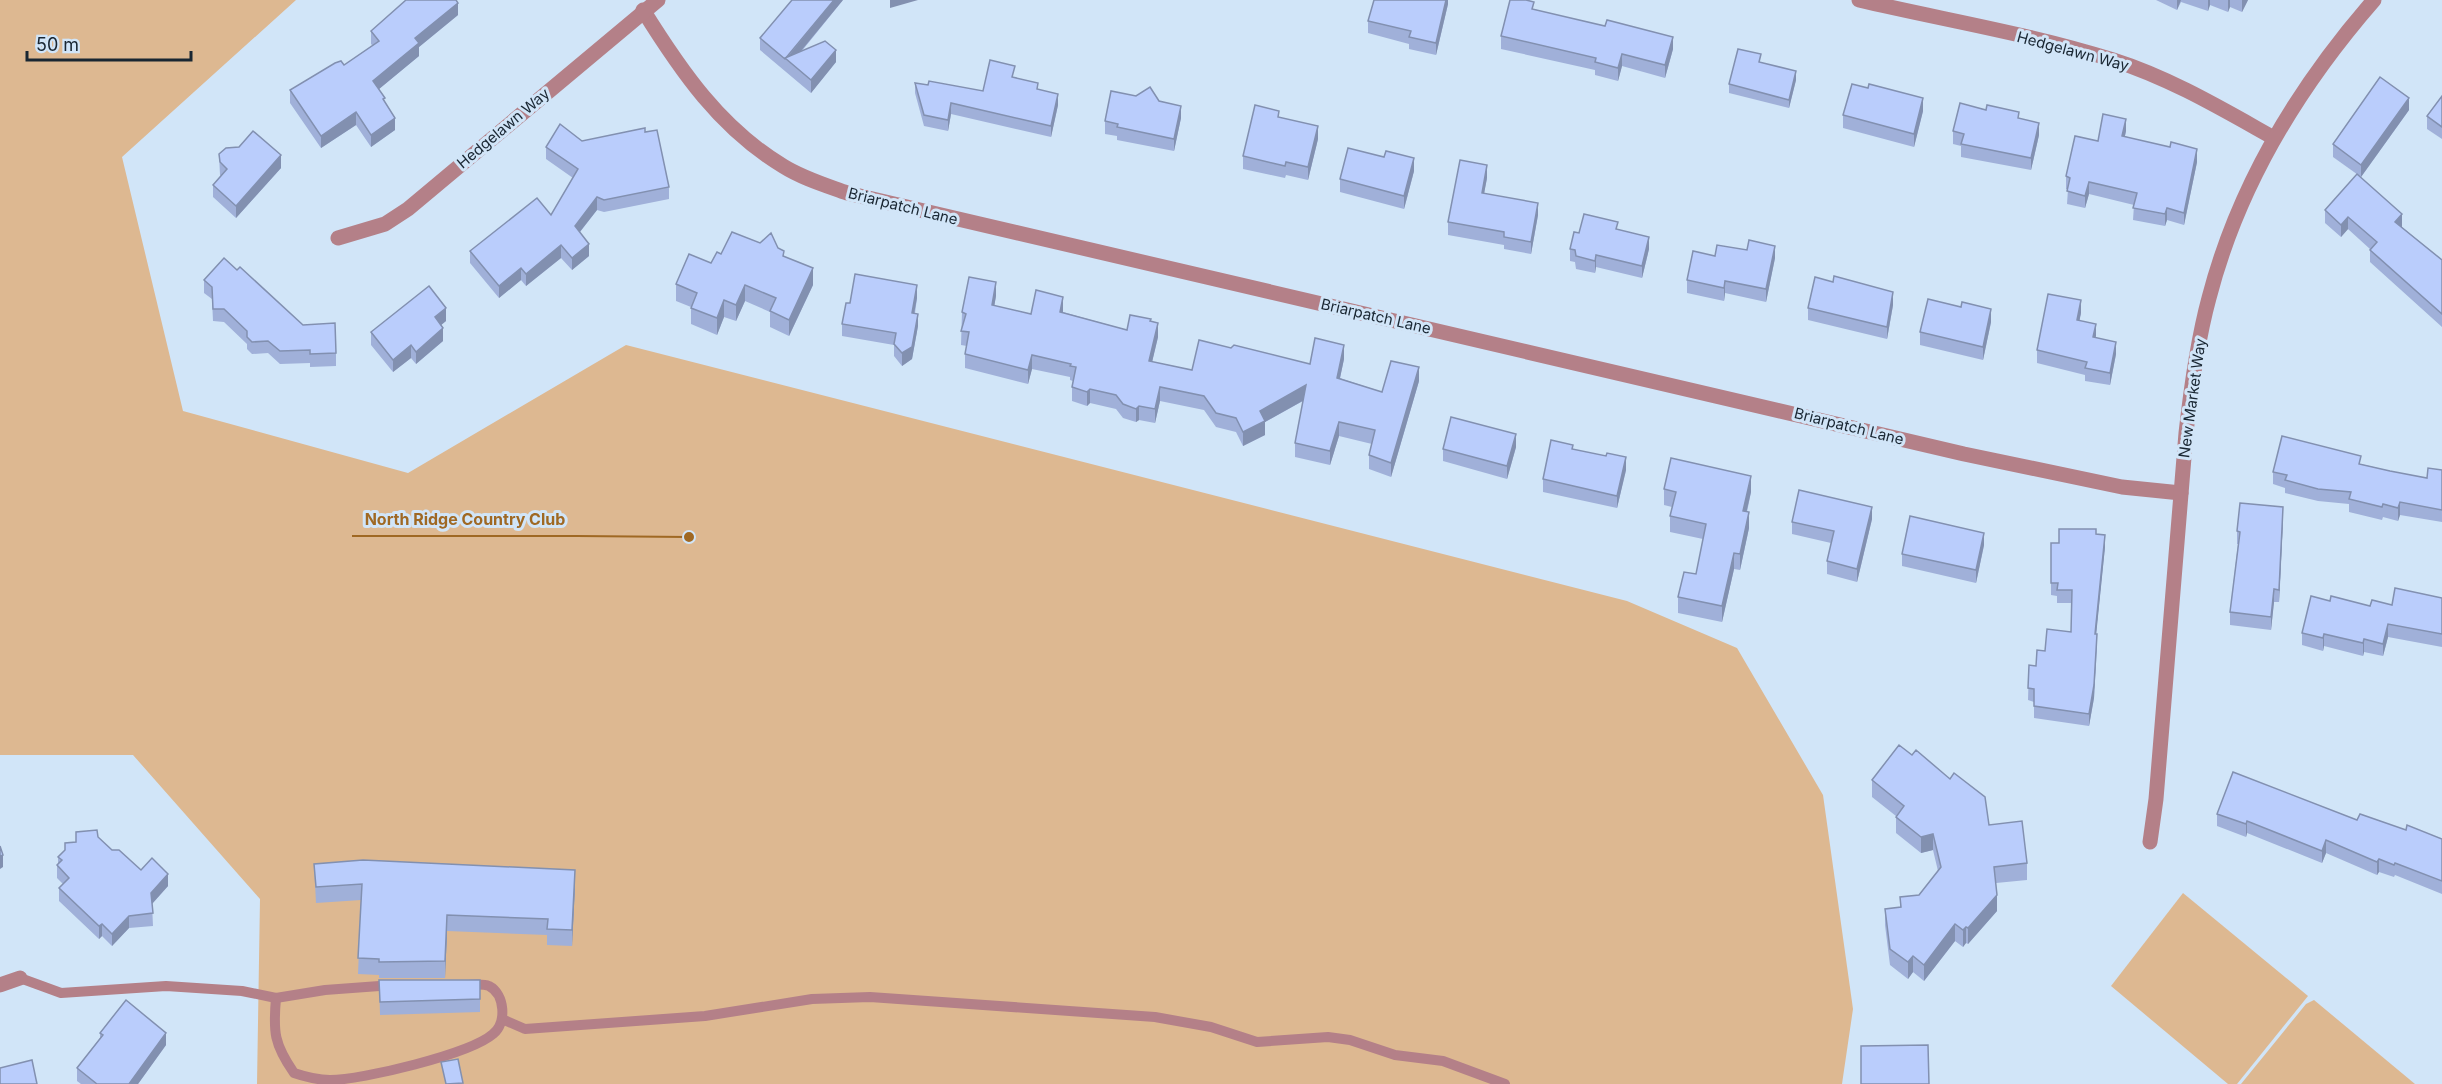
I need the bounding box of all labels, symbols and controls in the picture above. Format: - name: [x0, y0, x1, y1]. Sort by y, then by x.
- scale bar: [27, 24, 190, 62]
- street label: Hedgelawn Way: [2015, 27, 2132, 75]
- text: 50 m: [36, 34, 79, 55]
- street label: Hedgelawn Way: [453, 83, 554, 172]
- street label: Briarpatch Lane: [846, 183, 960, 229]
- street label: Briarpatch Lane: [1319, 294, 1433, 338]
- street label: New Market Way: [2174, 336, 2210, 459]
- street label: Briarpatch Lane: [1792, 403, 1906, 449]
- callout: North Ridge Country Club: [352, 502, 577, 536]
- text: North Ridge Country Club: [365, 509, 565, 529]

